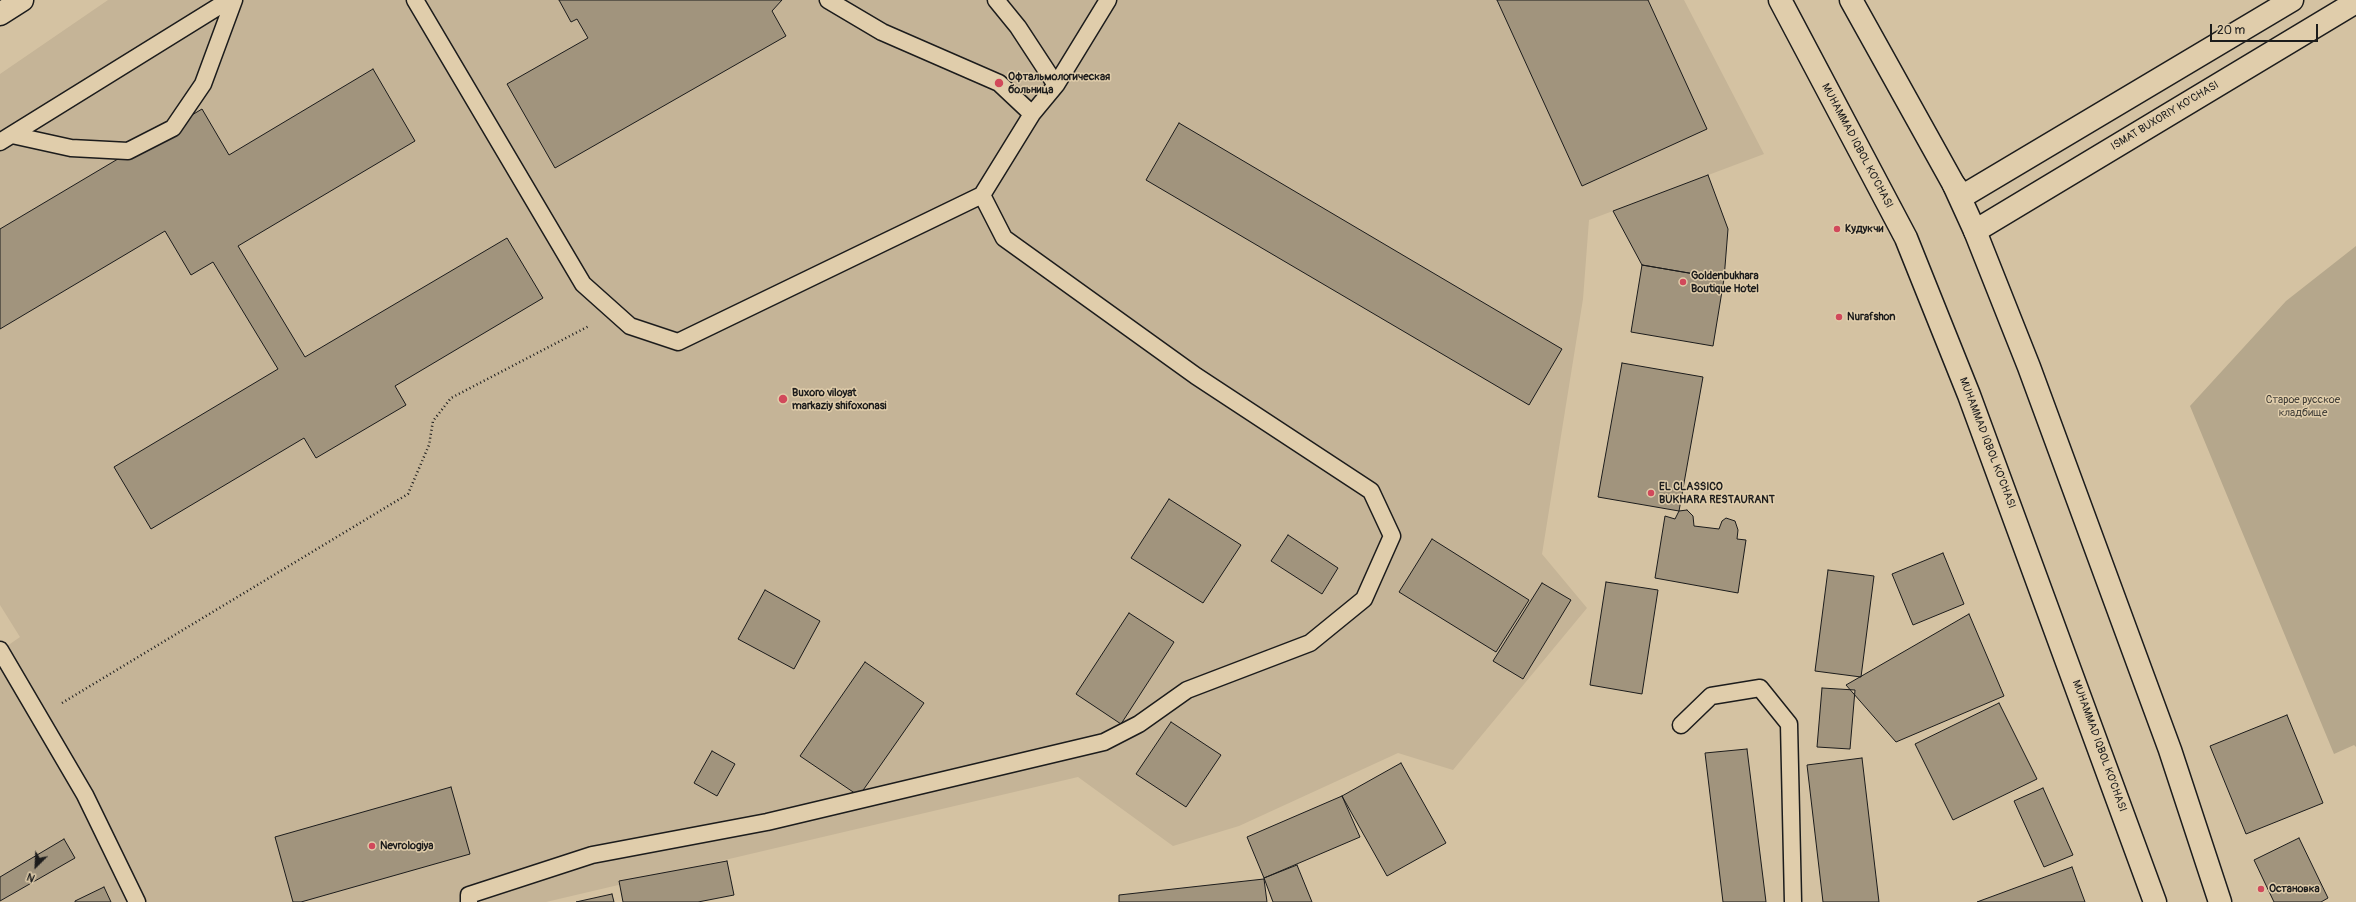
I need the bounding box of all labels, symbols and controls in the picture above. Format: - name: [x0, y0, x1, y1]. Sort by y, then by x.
- scale bar: [2212, 16, 2320, 42]
- text: 20 m: [2217, 23, 2245, 38]
- place label: Офтальмологическая больница: [1008, 70, 1110, 96]
- marker: Офтальмологическая больница: [993, 77, 1005, 89]
- street label: ISMAT BUXORIY KO'CHASI: [2109, 79, 2221, 153]
- street label: MUHAMMAD IQBOL KO'CHASI: [1818, 81, 1896, 211]
- place label: Кудукчи: [1845, 222, 1883, 236]
- marker: Кудукчи: [1832, 224, 1842, 234]
- place label: Goldenbukhara Boutique Hotel: [1691, 269, 1759, 295]
- marker: Goldenbukhara Boutique Hotel: [1678, 277, 1688, 287]
- place label: Nurafshon: [1847, 310, 1896, 324]
- marker: Nurafshon: [1834, 312, 1844, 322]
- street label: MUHAMMAD IQBOL KO'CHASI: [1956, 376, 2018, 510]
- place label: Buxoro viloyat markaziy shifoxonasi: [792, 386, 887, 412]
- marker: Buxoro viloyat markaziy shifoxonasi: [777, 393, 789, 405]
- park label: Старое русское кладбище: [2266, 393, 2340, 419]
- place label: EL CLASSICO BUKHARA RESTAURANT: [1659, 480, 1775, 506]
- marker: EL CLASSICO BUKHARA RESTAURANT: [1646, 488, 1656, 498]
- street label: MUHAMMAD IQBOL KO'CHASI: [2069, 678, 2129, 814]
- place label: Nevrologiya: [380, 839, 433, 853]
- marker: Nevrologiya: [367, 841, 377, 851]
- north arrow: [16, 846, 56, 886]
- text: N: [25, 870, 37, 885]
- place label: Остановка: [2269, 882, 2320, 896]
- marker: Остановка: [2256, 884, 2266, 894]

